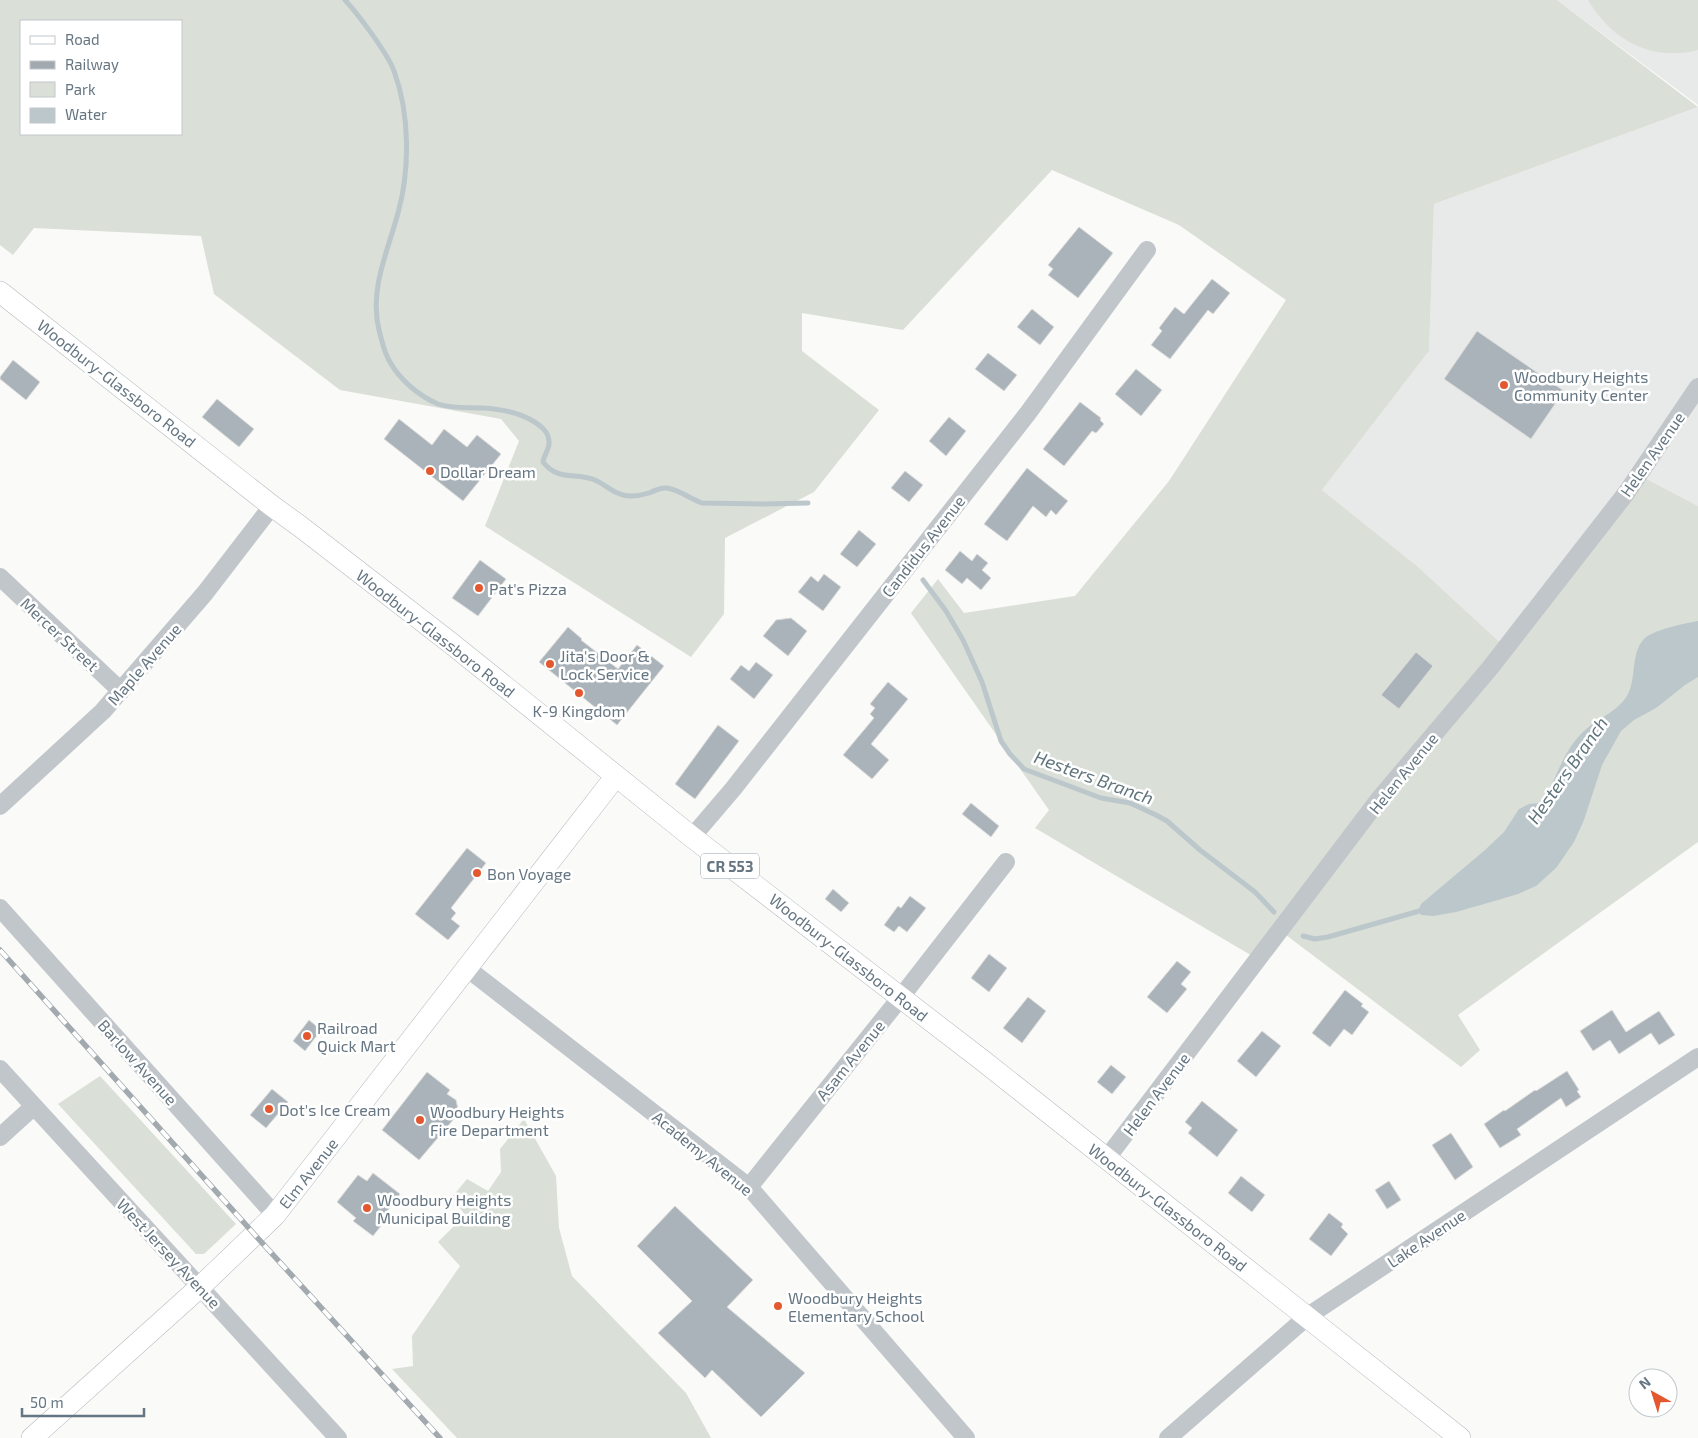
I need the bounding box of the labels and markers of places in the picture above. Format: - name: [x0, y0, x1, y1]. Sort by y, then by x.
- place label: Woodbury Heights Community Center: [1514, 367, 1649, 404]
- marker: Woodbury Heights Community Center: [1498, 379, 1510, 391]
- place label: Dollar Dream: [440, 462, 536, 481]
- marker: Dollar Dream: [424, 465, 436, 477]
- place label: Pat's Pizza: [489, 579, 567, 598]
- marker: Pat's Pizza: [473, 582, 485, 594]
- place label: Jita's Door & Lock Service: [560, 646, 650, 683]
- marker: Jita's Door & Lock Service: [544, 658, 556, 670]
- marker: K-9 Kingdom: [573, 687, 585, 699]
- place label: K-9 Kingdom: [533, 701, 625, 720]
- place label: Bon Voyage: [487, 864, 571, 883]
- marker: Bon Voyage: [471, 867, 483, 879]
- place label: Railroad Quick Mart: [317, 1018, 396, 1056]
- marker: Railroad Quick Mart: [301, 1030, 313, 1042]
- place label: Dot's Ice Cream: [279, 1100, 391, 1119]
- place label: Woodbury Heights Fire Department: [430, 1102, 564, 1139]
- marker: Dot's Ice Cream: [263, 1103, 275, 1115]
- marker: Woodbury Heights Fire Department: [414, 1114, 426, 1126]
- place label: Woodbury Heights Municipal Building: [377, 1190, 511, 1227]
- marker: Woodbury Heights Municipal Building: [361, 1202, 373, 1214]
- place label: Woodbury Heights Elementary School: [788, 1288, 924, 1325]
- marker: Woodbury Heights Elementary School: [772, 1300, 784, 1312]

